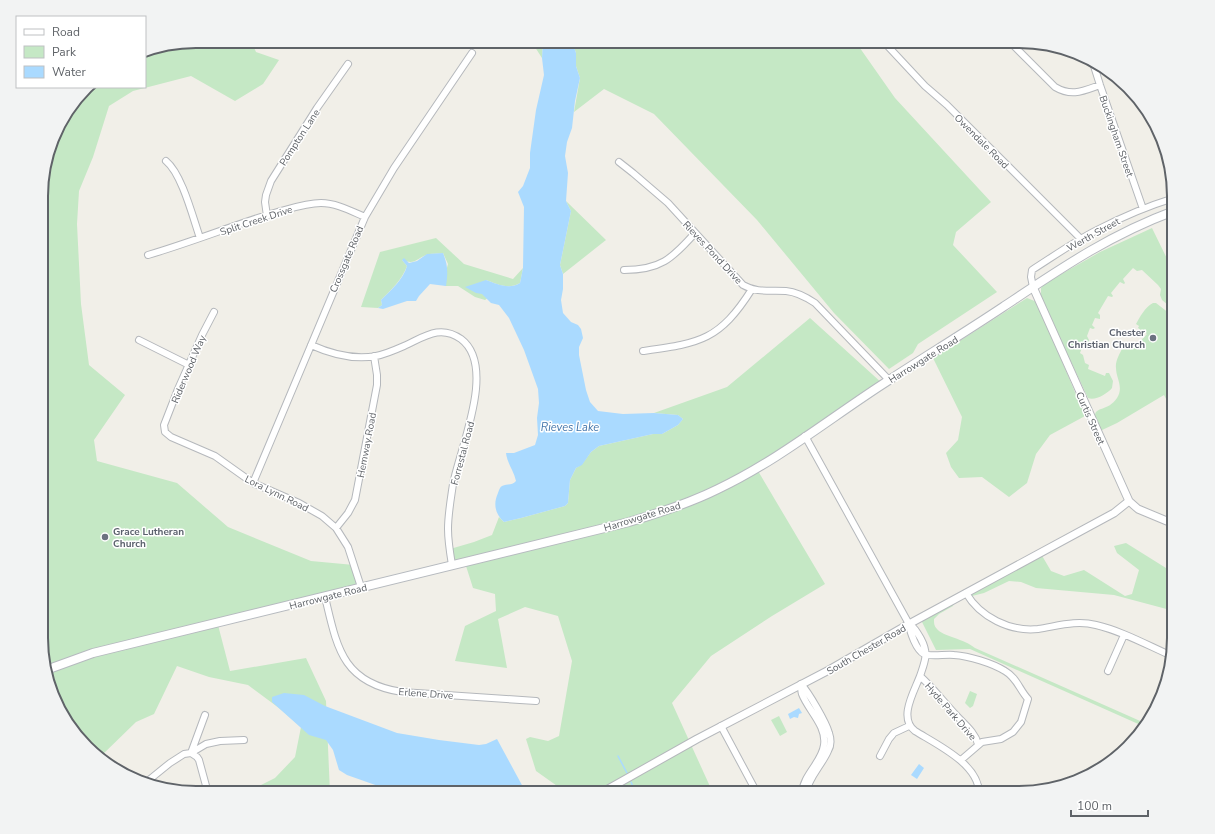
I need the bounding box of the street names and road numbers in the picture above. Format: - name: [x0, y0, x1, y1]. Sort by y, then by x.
- street label: Buckingham Street: [1096, 94, 1137, 179]
- street label: Pompton Lane: [276, 106, 323, 169]
- street label: Owendale Road: [951, 111, 1012, 172]
- street label: Split Creek Drive: [218, 203, 294, 239]
- street label: Werth Street: [1064, 214, 1123, 255]
- street label: Rieves Pond Drive: [679, 218, 745, 287]
- street label: Crossgate Road: [327, 224, 367, 295]
- street label: Riderwood Way: [168, 332, 210, 406]
- street label: Harrowgate Road: [886, 333, 961, 387]
- street label: Curtis Street: [1072, 390, 1108, 448]
- street label: Hemway Road: [354, 411, 380, 479]
- street label: Forrestal Road: [448, 420, 478, 487]
- street label: Lora Lynn Road: [242, 472, 311, 516]
- street label: Harrowgate Road: [602, 499, 683, 535]
- street label: Harrowgate Road: [288, 581, 369, 613]
- street label: South Chester Road: [824, 621, 909, 678]
- street label: Hyde Park Drive: [921, 680, 979, 744]
- street label: Erlene Drive: [398, 685, 454, 703]

